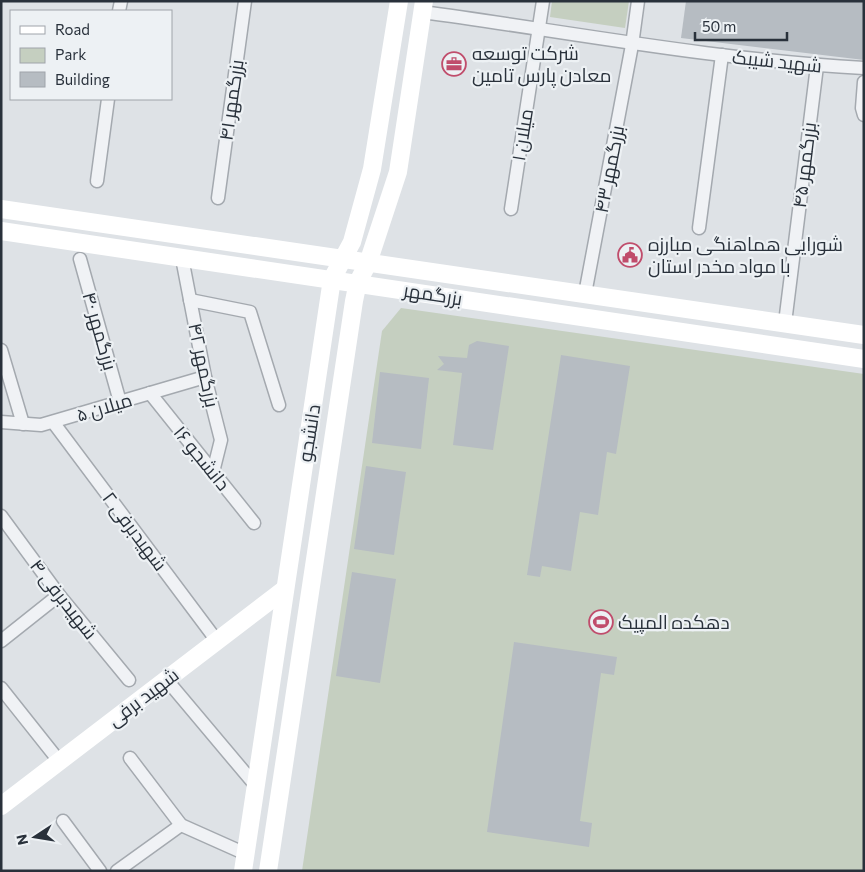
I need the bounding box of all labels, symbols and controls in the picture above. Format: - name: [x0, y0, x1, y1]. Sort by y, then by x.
- legend: [10, 10, 172, 100]
- scale bar: [695, 10, 788, 42]
- text: 50 m: [702, 17, 736, 35]
- text: Road: [55, 20, 90, 38]
- place label: شرکت توسعه معادن پارس تامین: [472, 41, 611, 88]
- street label: شهید شیبک: [731, 44, 823, 78]
- text: Park: [55, 45, 86, 63]
- office icon: شرکت توسعه معادن پارس تامین: [441, 51, 467, 77]
- street label: بزرگمهر ۴۱: [213, 58, 249, 142]
- text: Building: [55, 70, 110, 88]
- street label: میلان ۱: [506, 107, 538, 163]
- street label: بزرگمهر ۴۵: [787, 121, 821, 209]
- street label: بزرگمهر ۴۳: [589, 123, 629, 215]
- place label: شورایی هماهنگی مبارزه با مواد مخدر استان: [648, 232, 843, 278]
- public building icon: شورایی هماهنگی مبارزه با مواد مخدر استان: [617, 242, 643, 268]
- street label: بزرگمهر: [401, 277, 464, 311]
- street label: بزرگمهر ۴۰: [77, 289, 123, 373]
- street label: بزرگمهر ۴۲: [183, 320, 225, 410]
- street label: میلان ۵: [73, 387, 135, 427]
- street label: دانشجو: [293, 402, 325, 464]
- street label: دانشجو ۱۶: [169, 421, 235, 495]
- street label: شهیدبرفی ۲: [97, 487, 173, 575]
- street label: شهیدبرفی ۴: [25, 554, 103, 644]
- sports icon: دهکده المپیک: [588, 609, 614, 635]
- place label: دهکده المپیک: [618, 610, 730, 634]
- street label: شهید برفی: [103, 662, 183, 732]
- north arrow: [10, 812, 60, 862]
- text: N: [12, 833, 31, 847]

